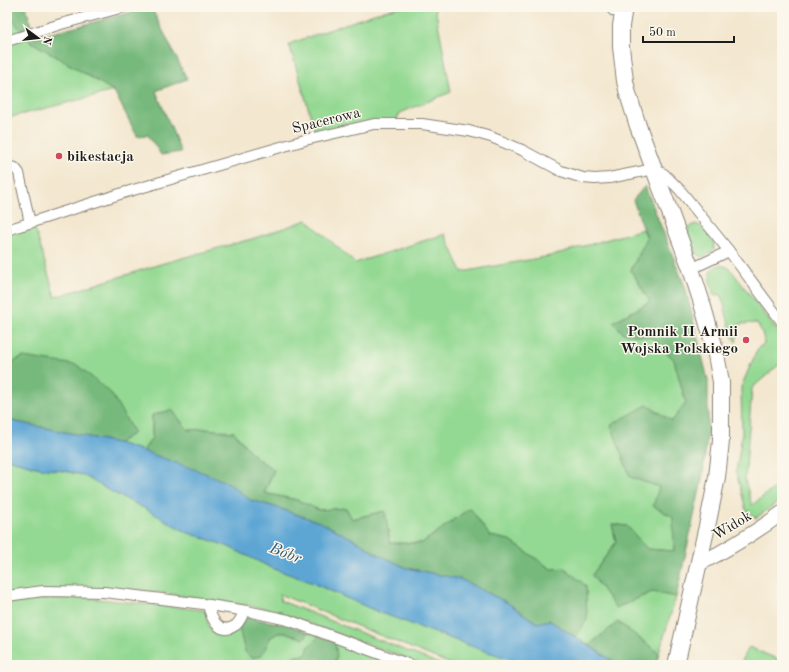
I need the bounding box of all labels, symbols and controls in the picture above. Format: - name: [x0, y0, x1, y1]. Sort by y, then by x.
- north arrow: [18, 18, 58, 58]
- scale bar: [643, 18, 734, 44]
- text: 50 m: [649, 26, 676, 39]
- text: N: [40, 35, 53, 46]
- street label: Spacerowa: [291, 106, 363, 137]
- place label: bikestacja: [67, 150, 134, 165]
- marker: bikestacja: [54, 151, 64, 161]
- place label: Pomnik II Armii Wojska Polskiego: [620, 325, 738, 357]
- marker: Pomnik II Armii Wojska Polskiego: [741, 335, 751, 345]
- street label: Widok: [711, 509, 755, 544]
- water label: Bóbr: [266, 540, 305, 568]

